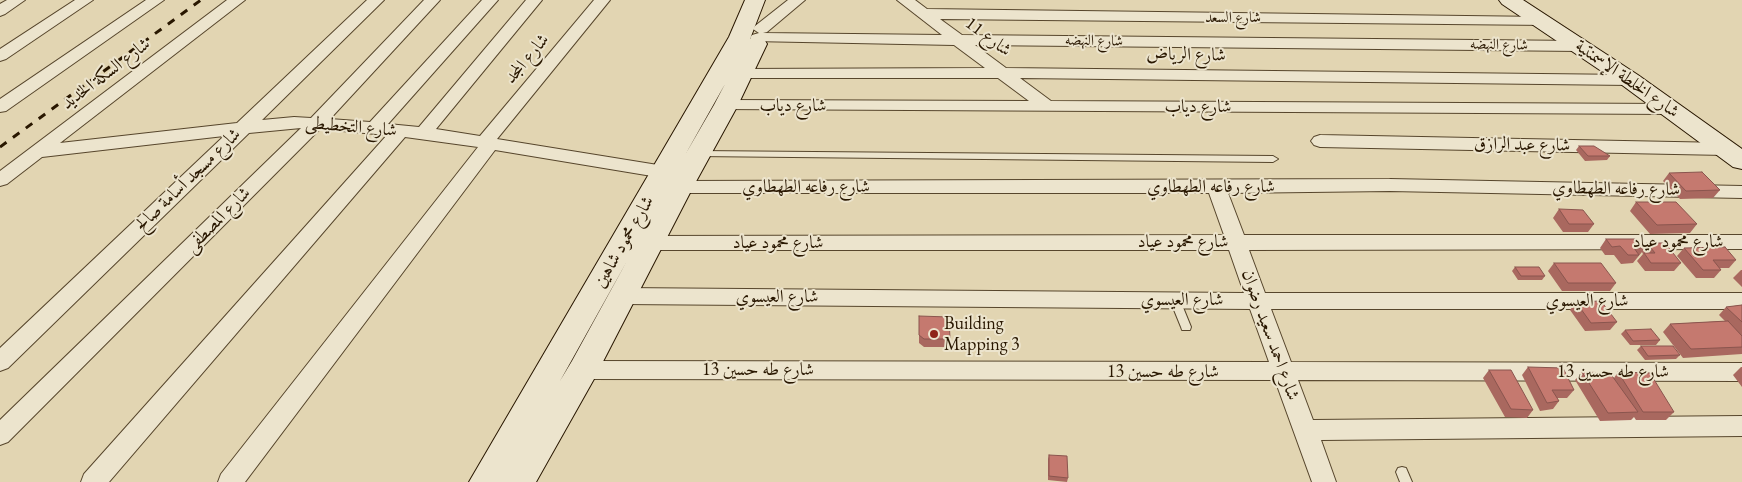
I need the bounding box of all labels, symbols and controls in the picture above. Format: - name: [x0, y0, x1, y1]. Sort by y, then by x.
- street label: شارع السعد: [1205, 9, 1261, 27]
- street label: شارع 11: [961, 13, 1015, 61]
- street label: شارع المجد: [500, 30, 554, 88]
- street label: شارع النهضه: [1065, 31, 1123, 51]
- street label: شارع السكة الحديد: [57, 34, 155, 114]
- street label: شارع النهضه: [1470, 35, 1528, 55]
- street label: شارع الخلطة الإسمنتية: [1571, 35, 1683, 123]
- street label: شارع الرياض: [1146, 44, 1226, 66]
- street label: شارع دياب: [759, 95, 827, 117]
- street label: شارع دياب: [1164, 96, 1232, 118]
- street label: شارع التخطيطى: [304, 112, 398, 142]
- street label: شارع مسجد أسامة صالح: [131, 124, 245, 236]
- street label: شارع عبد الرازق: [1474, 133, 1570, 157]
- street label: شارع رفاعه الطهطاوي: [742, 176, 870, 198]
- street label: شارع رفاعه الطهطاوي: [1147, 176, 1275, 198]
- street label: شارع رفاعه الطهطاوي: [1552, 177, 1680, 201]
- street label: شارع المصطفى: [181, 183, 255, 257]
- street label: شارع محمود شاهين: [589, 192, 659, 292]
- street label: شارع محمود عياد: [1137, 231, 1229, 253]
- street label: شارع محمود عياد: [1632, 231, 1724, 253]
- street label: شارع محمود عياد: [732, 232, 824, 254]
- street label: شارع احمد سعيد رضوان: [1236, 267, 1304, 403]
- street label: شارع العيسوي: [735, 286, 819, 308]
- street label: شارع العيسوي: [1140, 289, 1224, 311]
- street label: شارع العيسوي: [1545, 290, 1629, 312]
- place label: Building Mapping 3: [944, 313, 1020, 356]
- marker: Building Mapping 3: [928, 328, 940, 340]
- street label: شارع طه حسين 13: [702, 359, 814, 381]
- street label: شارع طه حسين 13: [1107, 361, 1219, 383]
- street label: شارع طه حسين 13: [1557, 361, 1669, 383]

